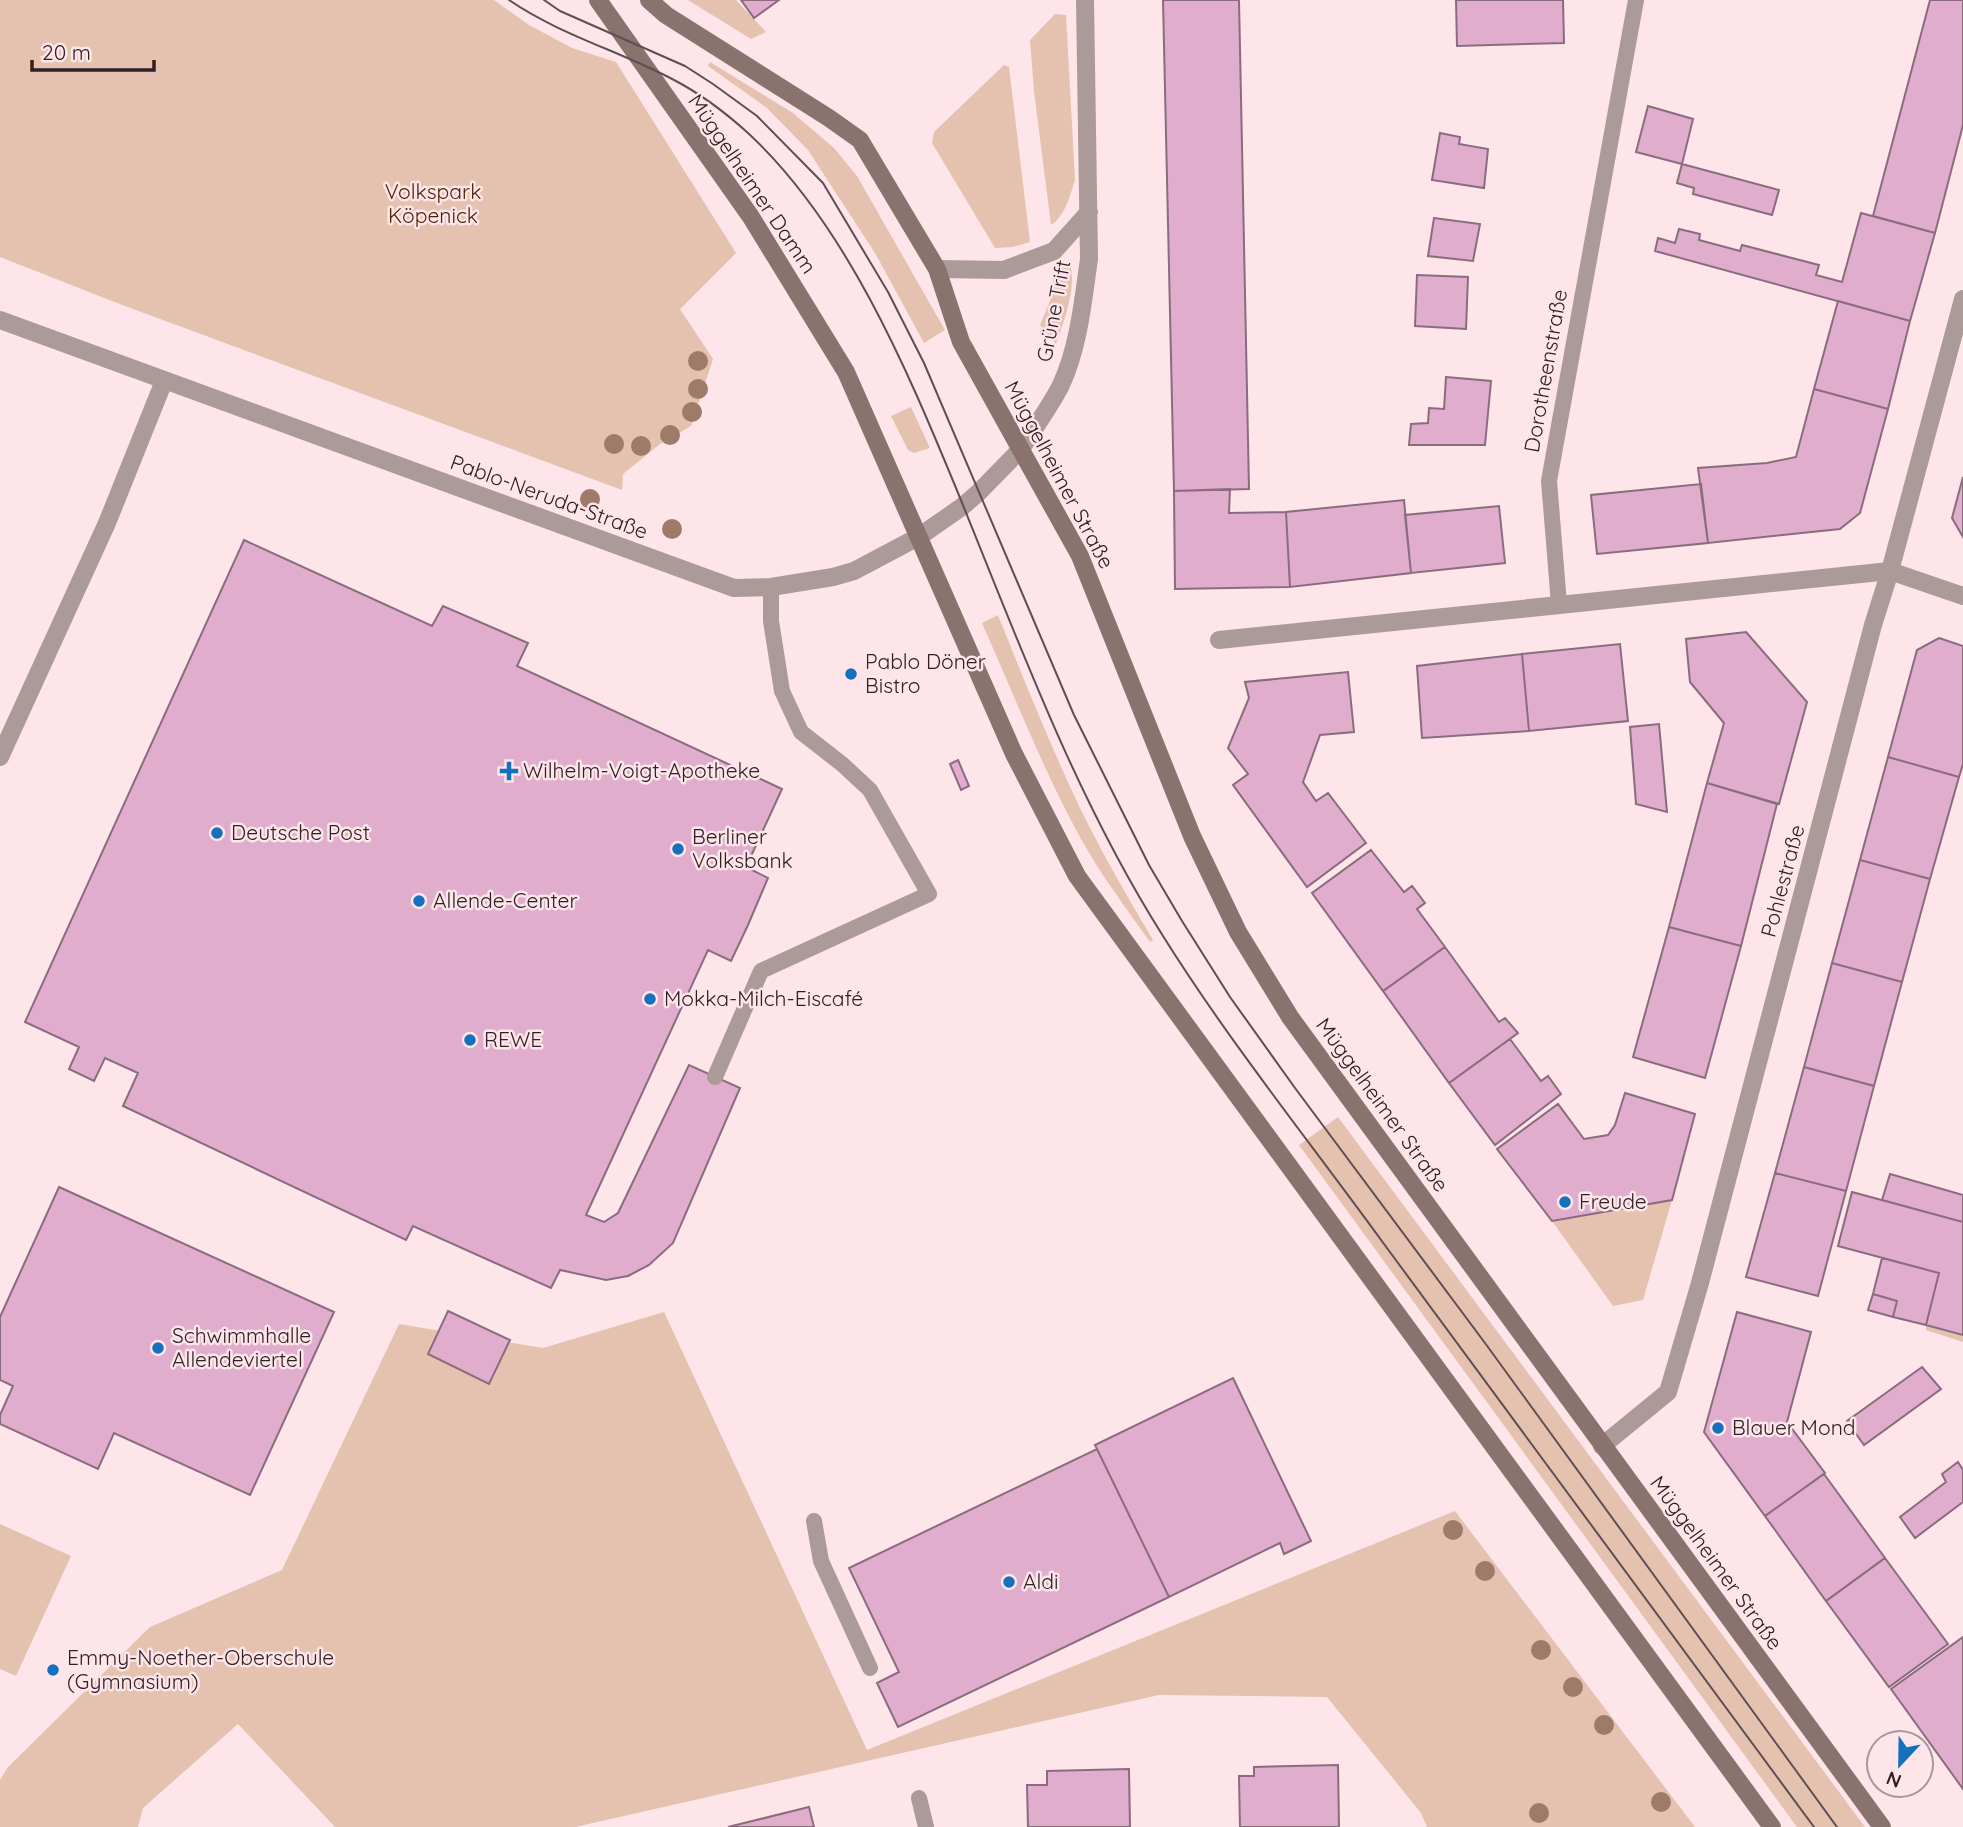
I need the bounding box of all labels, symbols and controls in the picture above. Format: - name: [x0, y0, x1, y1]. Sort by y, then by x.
- scale bar: [32, 28, 154, 72]
- text: 20 m: [42, 39, 91, 65]
- street label: Müggelheimer Damm: [683, 89, 823, 278]
- park label: Volkspark Köpenick: [385, 178, 481, 228]
- street label: Grüne Trift: [1030, 258, 1076, 364]
- street label: Dorotheenstraße: [1518, 287, 1572, 454]
- street label: Müggelheimer Straße: [999, 376, 1120, 573]
- street label: Pablo-Neruda-Straße: [447, 448, 652, 544]
- place label: Pablo Döner Bistro: [865, 648, 986, 698]
- marker: Pablo Döner Bistro: [843, 666, 859, 682]
- place label: Wilhelm-Voigt-Apotheke: [523, 757, 760, 783]
- marker: Wilhelm-Voigt-Apotheke: [501, 763, 517, 779]
- place label: Deutsche Post: [231, 819, 370, 845]
- street label: Pohlestraße: [1755, 822, 1810, 940]
- place label: Berliner Volksbank: [692, 823, 793, 873]
- marker: Deutsche Post: [209, 825, 225, 841]
- marker: Berliner Volksbank: [670, 841, 686, 857]
- place label: Allende-Center: [433, 887, 578, 913]
- marker: Allende-Center: [411, 893, 427, 909]
- place label: Mokka-Milch-Eiscafé: [664, 985, 863, 1011]
- marker: Mokka-Milch-Eiscafé: [642, 991, 658, 1007]
- street label: Müggelheimer Straße: [1311, 1012, 1455, 1197]
- place label: REWE: [484, 1026, 542, 1052]
- marker: REWE: [462, 1032, 478, 1048]
- place label: Freude: [1579, 1188, 1647, 1214]
- marker: Freude: [1557, 1194, 1573, 1210]
- place label: Schwimmhalle Allendeviertel: [172, 1322, 311, 1372]
- marker: Schwimmhalle Allendeviertel: [150, 1340, 166, 1356]
- place label: Blauer Mond: [1732, 1414, 1856, 1440]
- marker: Blauer Mond: [1710, 1420, 1726, 1436]
- street label: Müggelheimer Straße: [1645, 1470, 1789, 1655]
- place label: Aldi: [1023, 1568, 1058, 1594]
- marker: Aldi: [1001, 1574, 1017, 1590]
- place label: Emmy-Noether-Oberschule (Gymnasium): [67, 1644, 334, 1694]
- marker: Emmy-Noether-Oberschule (Gymnasium): [45, 1662, 61, 1678]
- north arrow: [1865, 1729, 1935, 1799]
- text: N: [1883, 1766, 1905, 1794]

